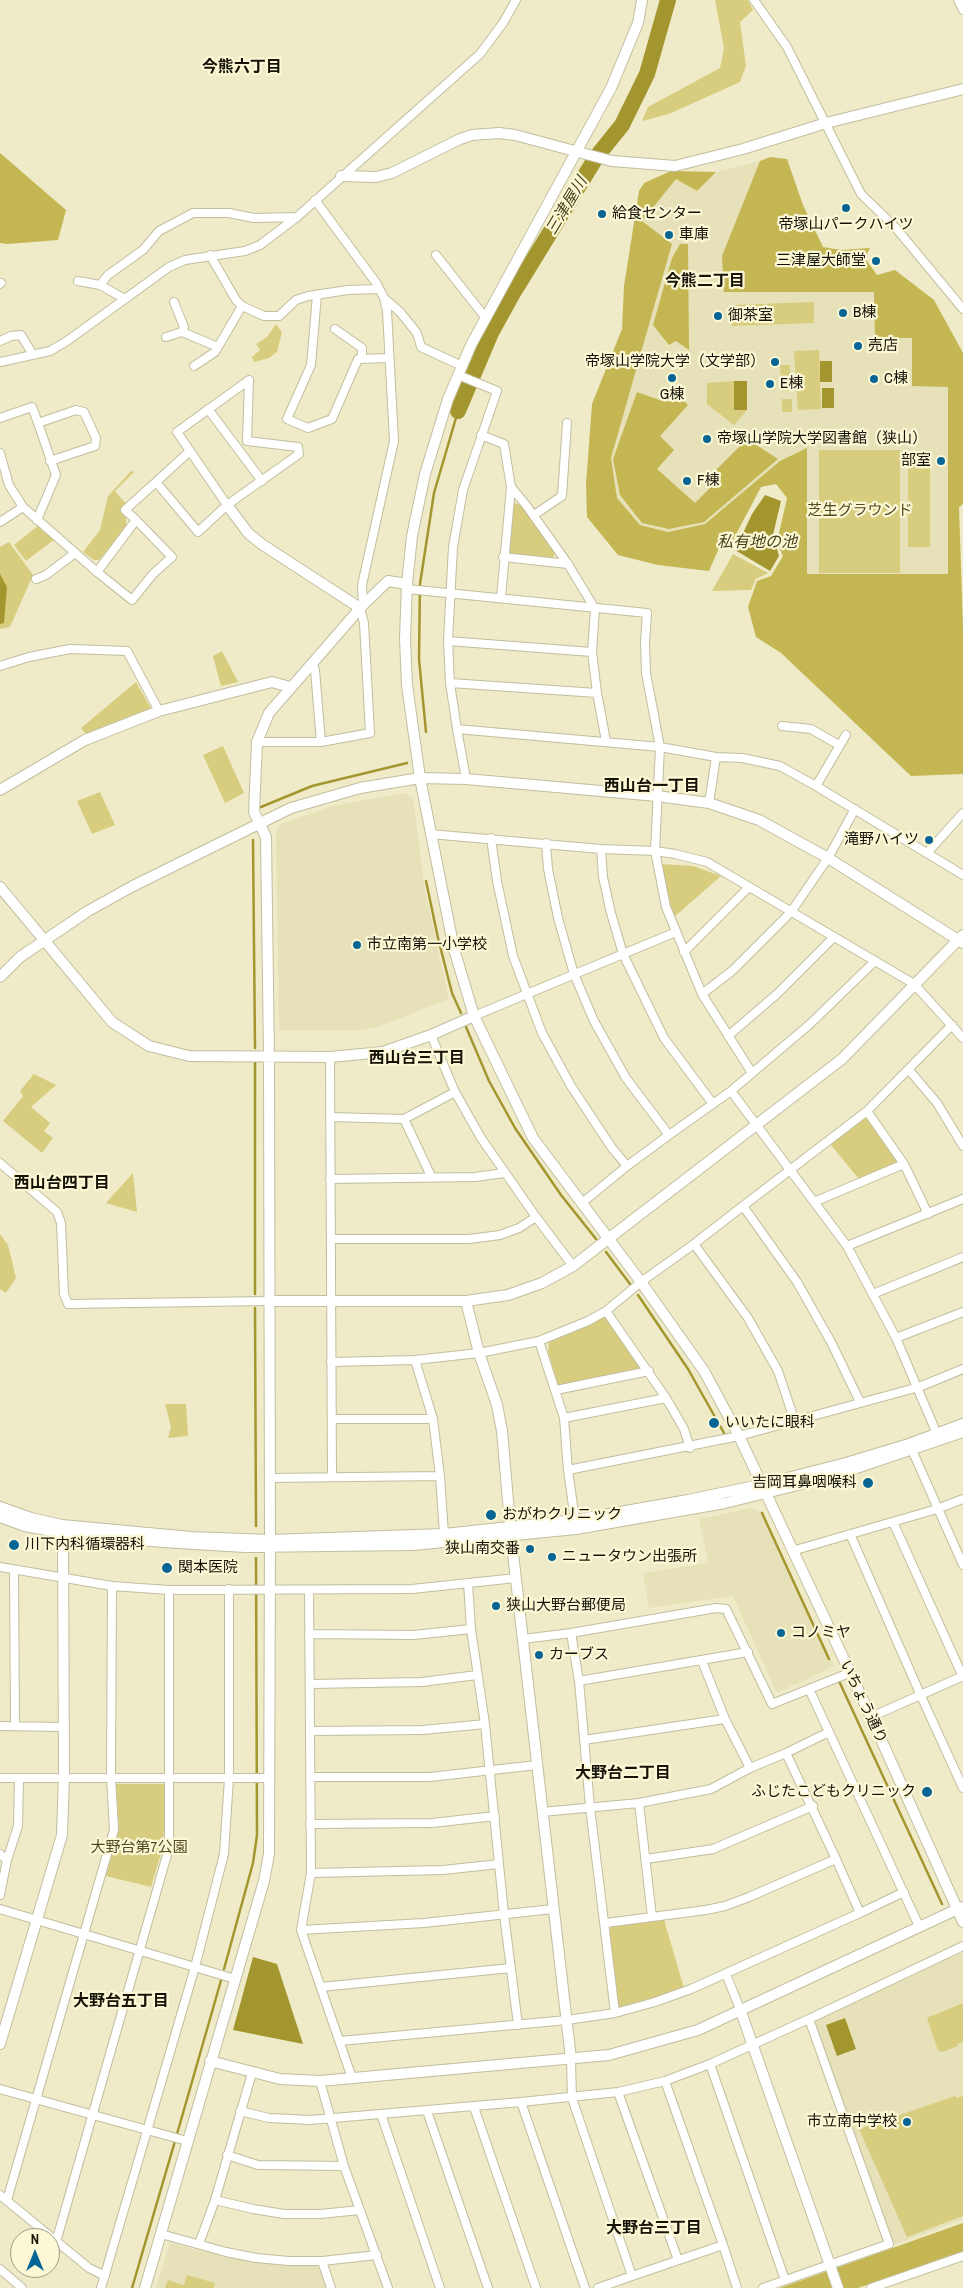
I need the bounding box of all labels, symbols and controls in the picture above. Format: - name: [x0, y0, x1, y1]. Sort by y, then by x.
- district label: 今熊六丁目: [202, 58, 282, 78]
- water label: 三津屋川: [542, 174, 592, 238]
- marker: 帝塚山パークハイツ: [840, 202, 852, 214]
- place label: 給食センター: [612, 205, 702, 223]
- marker: 給食センター: [596, 208, 608, 220]
- place label: 帝塚山パークハイツ: [779, 216, 913, 234]
- place label: 車庫: [679, 226, 709, 244]
- marker: 車庫: [663, 229, 675, 241]
- place label: 三津屋大師堂: [776, 252, 866, 270]
- marker: 三津屋大師堂: [870, 255, 882, 267]
- district label: 今熊二丁目: [665, 272, 745, 292]
- place label: B棟: [853, 304, 876, 322]
- place label: 御茶室: [728, 307, 773, 325]
- marker: B棟: [837, 307, 849, 319]
- marker: 御茶室: [712, 310, 724, 322]
- place label: 売店: [868, 337, 898, 355]
- marker: 売店: [852, 340, 864, 352]
- place label: 帝塚山学院大学（文学部）: [585, 353, 765, 371]
- marker: 帝塚山学院大学（文学部）: [769, 356, 781, 368]
- place label: C棟: [884, 370, 908, 388]
- marker: G棟: [666, 372, 678, 384]
- marker: C棟: [868, 373, 880, 385]
- place label: E棟: [780, 375, 803, 393]
- marker: E棟: [764, 378, 776, 390]
- place label: G棟: [660, 386, 684, 404]
- place label: 帝塚山学院大学図書館（狭山）: [717, 430, 927, 448]
- marker: 帝塚山学院大学図書館（狭山）: [701, 433, 713, 445]
- place label: 部室: [901, 452, 931, 470]
- marker: 部室: [935, 455, 947, 467]
- place label: F棟: [697, 472, 720, 490]
- marker: F棟: [681, 475, 693, 487]
- park label: 芝生グラウンド: [808, 502, 912, 520]
- water label: 私有地の池: [717, 533, 797, 553]
- district label: 西山台一丁目: [604, 777, 700, 797]
- place label: 滝野ハイツ: [844, 831, 919, 849]
- marker: 滝野ハイツ: [923, 834, 935, 846]
- place label: 市立南第一小学校: [367, 936, 487, 954]
- marker: 市立南第一小学校: [351, 939, 363, 951]
- district label: 西山台三丁目: [369, 1049, 465, 1069]
- district label: 西山台四丁目: [14, 1174, 110, 1194]
- place label: いいたに眼科: [725, 1414, 815, 1432]
- marker: いいたに眼科: [707, 1416, 721, 1430]
- place label: 吉岡耳鼻咽喉科: [752, 1474, 857, 1492]
- marker: 吉岡耳鼻咽喉科: [861, 1476, 875, 1490]
- place label: おがわクリニック: [502, 1506, 622, 1524]
- marker: おがわクリニック: [484, 1508, 498, 1522]
- place label: 川下内科循環器科: [25, 1536, 145, 1554]
- marker: 川下内科循環器科: [7, 1538, 21, 1552]
- place label: 狭山南交番: [445, 1540, 520, 1558]
- marker: 狭山南交番: [524, 1543, 536, 1555]
- place label: ニュータウン出張所: [562, 1548, 697, 1566]
- marker: ニュータウン出張所: [546, 1551, 558, 1563]
- place label: 関本医院: [178, 1559, 238, 1577]
- marker: 関本医院: [160, 1561, 174, 1575]
- place label: 狭山大野台郵便局: [506, 1597, 626, 1615]
- marker: 狭山大野台郵便局: [490, 1600, 502, 1612]
- place label: コノミヤ: [791, 1624, 851, 1642]
- marker: コノミヤ: [775, 1627, 787, 1639]
- place label: カーブス: [549, 1646, 609, 1664]
- marker: カーブス: [533, 1649, 545, 1661]
- street label: いちょう通り: [836, 1657, 890, 1747]
- district label: 大野台二丁目: [575, 1764, 671, 1784]
- place label: ふじたこどもクリニック: [751, 1783, 916, 1801]
- marker: ふじたこどもクリニック: [920, 1785, 934, 1799]
- park label: 大野台第7公園: [91, 1839, 187, 1857]
- district label: 大野台五丁目: [73, 1992, 169, 2012]
- place label: 市立南中学校: [807, 2113, 897, 2131]
- marker: 市立南中学校: [901, 2116, 913, 2128]
- district label: 大野台三丁目: [606, 2219, 702, 2239]
- north arrow: [10, 2228, 60, 2278]
- text: N: [31, 2230, 39, 2248]

